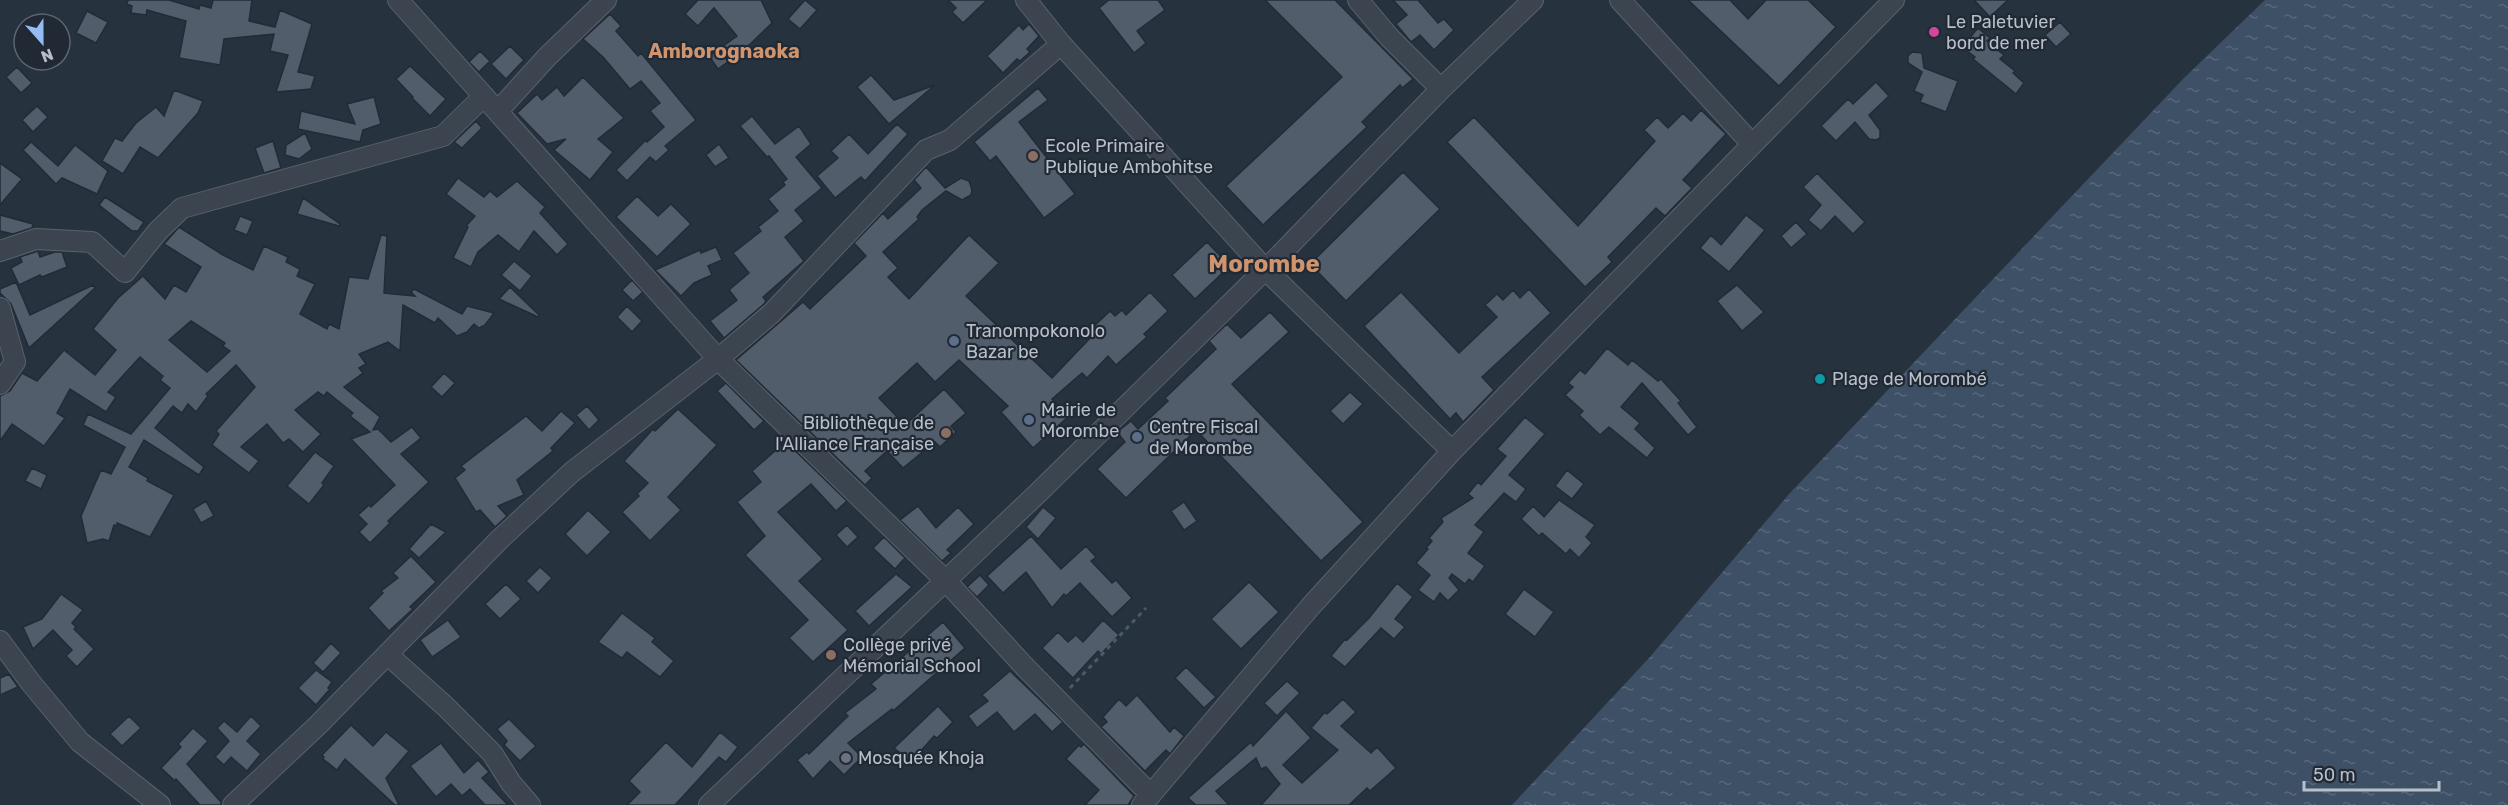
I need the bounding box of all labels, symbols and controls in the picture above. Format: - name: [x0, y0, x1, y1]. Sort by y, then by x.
- place label: Le Paletuvier bord de mer: [1946, 11, 2055, 54]
- north arrow: [12, 12, 72, 72]
- marker: Le Paletuvier bord de mer: [1927, 25, 1941, 39]
- district label: Amborognaoka: [648, 39, 800, 63]
- text: N: [38, 45, 56, 66]
- place label: Ecole Primaire Publique Ambohitse: [1045, 135, 1213, 178]
- marker: Ecole Primaire Publique Ambohitse: [1026, 149, 1040, 163]
- district label: Morombe: [1208, 250, 1320, 278]
- place label: Tranompokonolo Bazar be: [966, 320, 1105, 363]
- marker: Tranompokonolo Bazar be: [947, 334, 961, 348]
- place label: Plage de Morombé: [1832, 368, 1987, 390]
- marker: Plage de Morombé: [1813, 372, 1827, 386]
- place label: Mairie de Morombe: [1041, 399, 1119, 442]
- place label: Bibliothèque de l'Alliance Française: [775, 412, 934, 455]
- marker: Mairie de Morombe: [1022, 413, 1036, 427]
- place label: Centre Fiscal de Morombe: [1149, 416, 1258, 459]
- marker: Bibliothèque de l'Alliance Française: [939, 426, 953, 440]
- marker: Centre Fiscal de Morombe: [1130, 430, 1144, 444]
- place label: Collège privé Mémorial School: [843, 634, 981, 677]
- marker: Collège privé Mémorial School: [824, 648, 838, 662]
- place label: Mosquée Khoja: [858, 747, 985, 769]
- marker: Mosquée Khoja: [839, 751, 853, 765]
- scale bar: [2304, 754, 2439, 792]
- text: 50 m: [2313, 764, 2356, 786]

